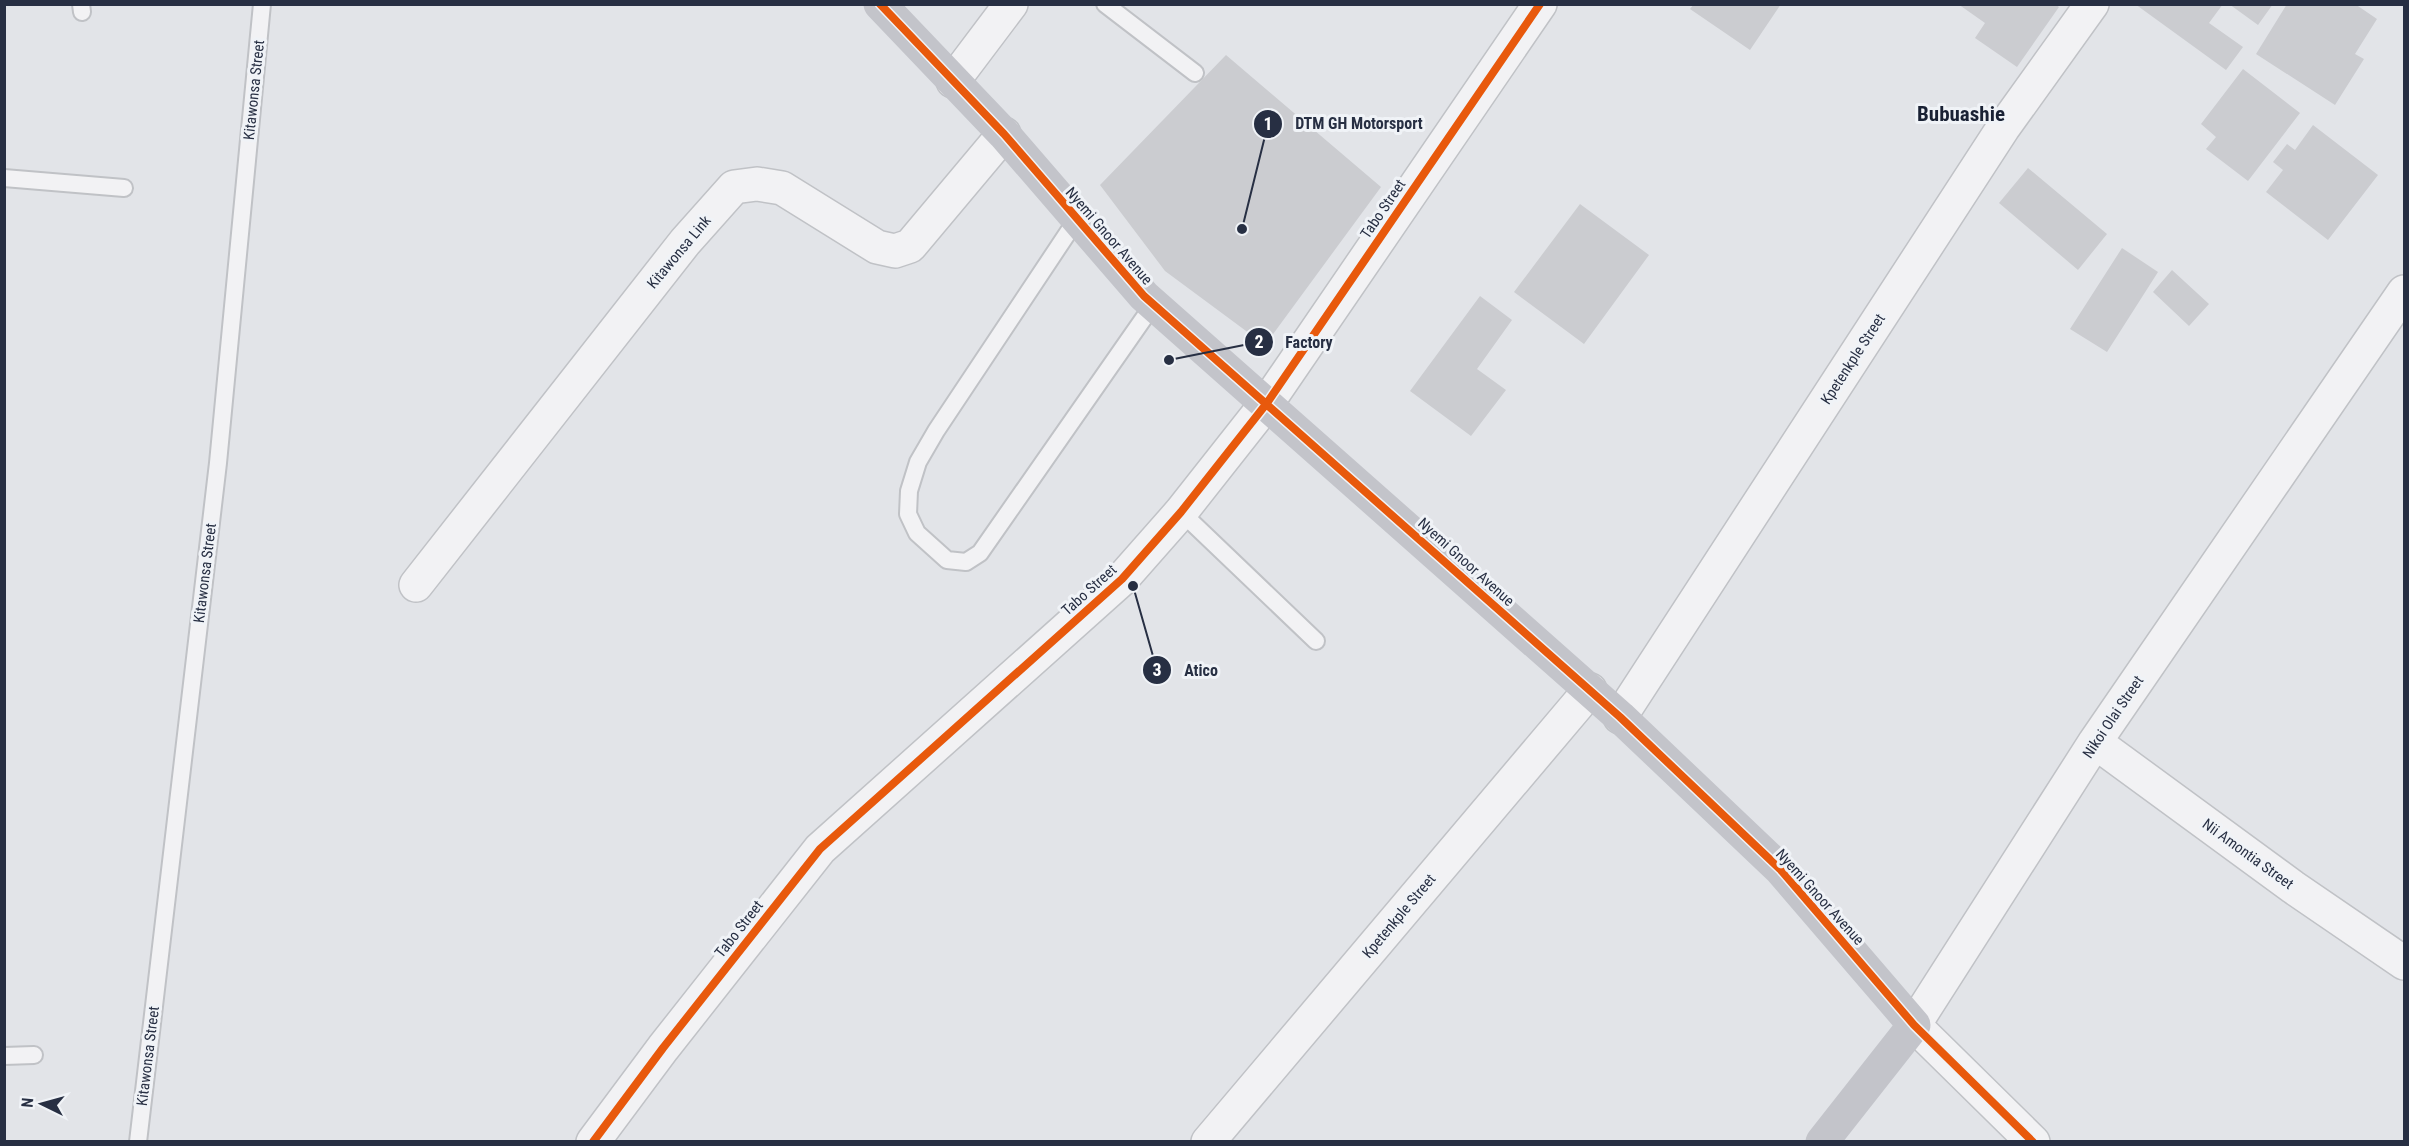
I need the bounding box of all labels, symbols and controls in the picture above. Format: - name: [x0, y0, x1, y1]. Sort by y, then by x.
- street label: Kitawonsa Street: [240, 39, 268, 141]
- district label: Bubuashie: [1917, 102, 2005, 126]
- callout: DTM GH Motorsport: [1253, 107, 1435, 141]
- text: 1: [1263, 113, 1273, 134]
- text: DTM GH Motorsport: [1295, 114, 1423, 133]
- street label: Tabo Street: [1357, 176, 1409, 242]
- street label: Nyemi Gnoor Avenue: [1062, 184, 1156, 288]
- street label: Kitawonsa Link: [643, 212, 715, 292]
- street label: Kpetenkple Street: [1817, 310, 1889, 408]
- callout: Factory: [1244, 325, 1345, 359]
- text: 2: [1254, 331, 1264, 352]
- text: Factory: [1285, 333, 1333, 352]
- street label: Nyemi Gnoor Avenue: [1414, 514, 1518, 610]
- street label: Kitawonsa Street: [190, 522, 220, 624]
- street label: Tabo Street: [1058, 561, 1120, 619]
- callout: Atico: [1142, 653, 1230, 687]
- text: 3: [1152, 659, 1162, 680]
- text: Atico: [1184, 661, 1218, 680]
- street label: Nikoi Olai Street: [2079, 672, 2147, 762]
- street label: Nii Amontia Street: [2199, 815, 2297, 893]
- street label: Nyemi Gnoor Avenue: [1772, 845, 1868, 949]
- street label: Kpetenkple Street: [1359, 870, 1439, 962]
- street label: Tabo Street: [711, 897, 767, 961]
- street label: Kitawonsa Street: [133, 1005, 163, 1107]
- north arrow: [12, 1074, 72, 1134]
- text: N: [18, 1097, 37, 1108]

